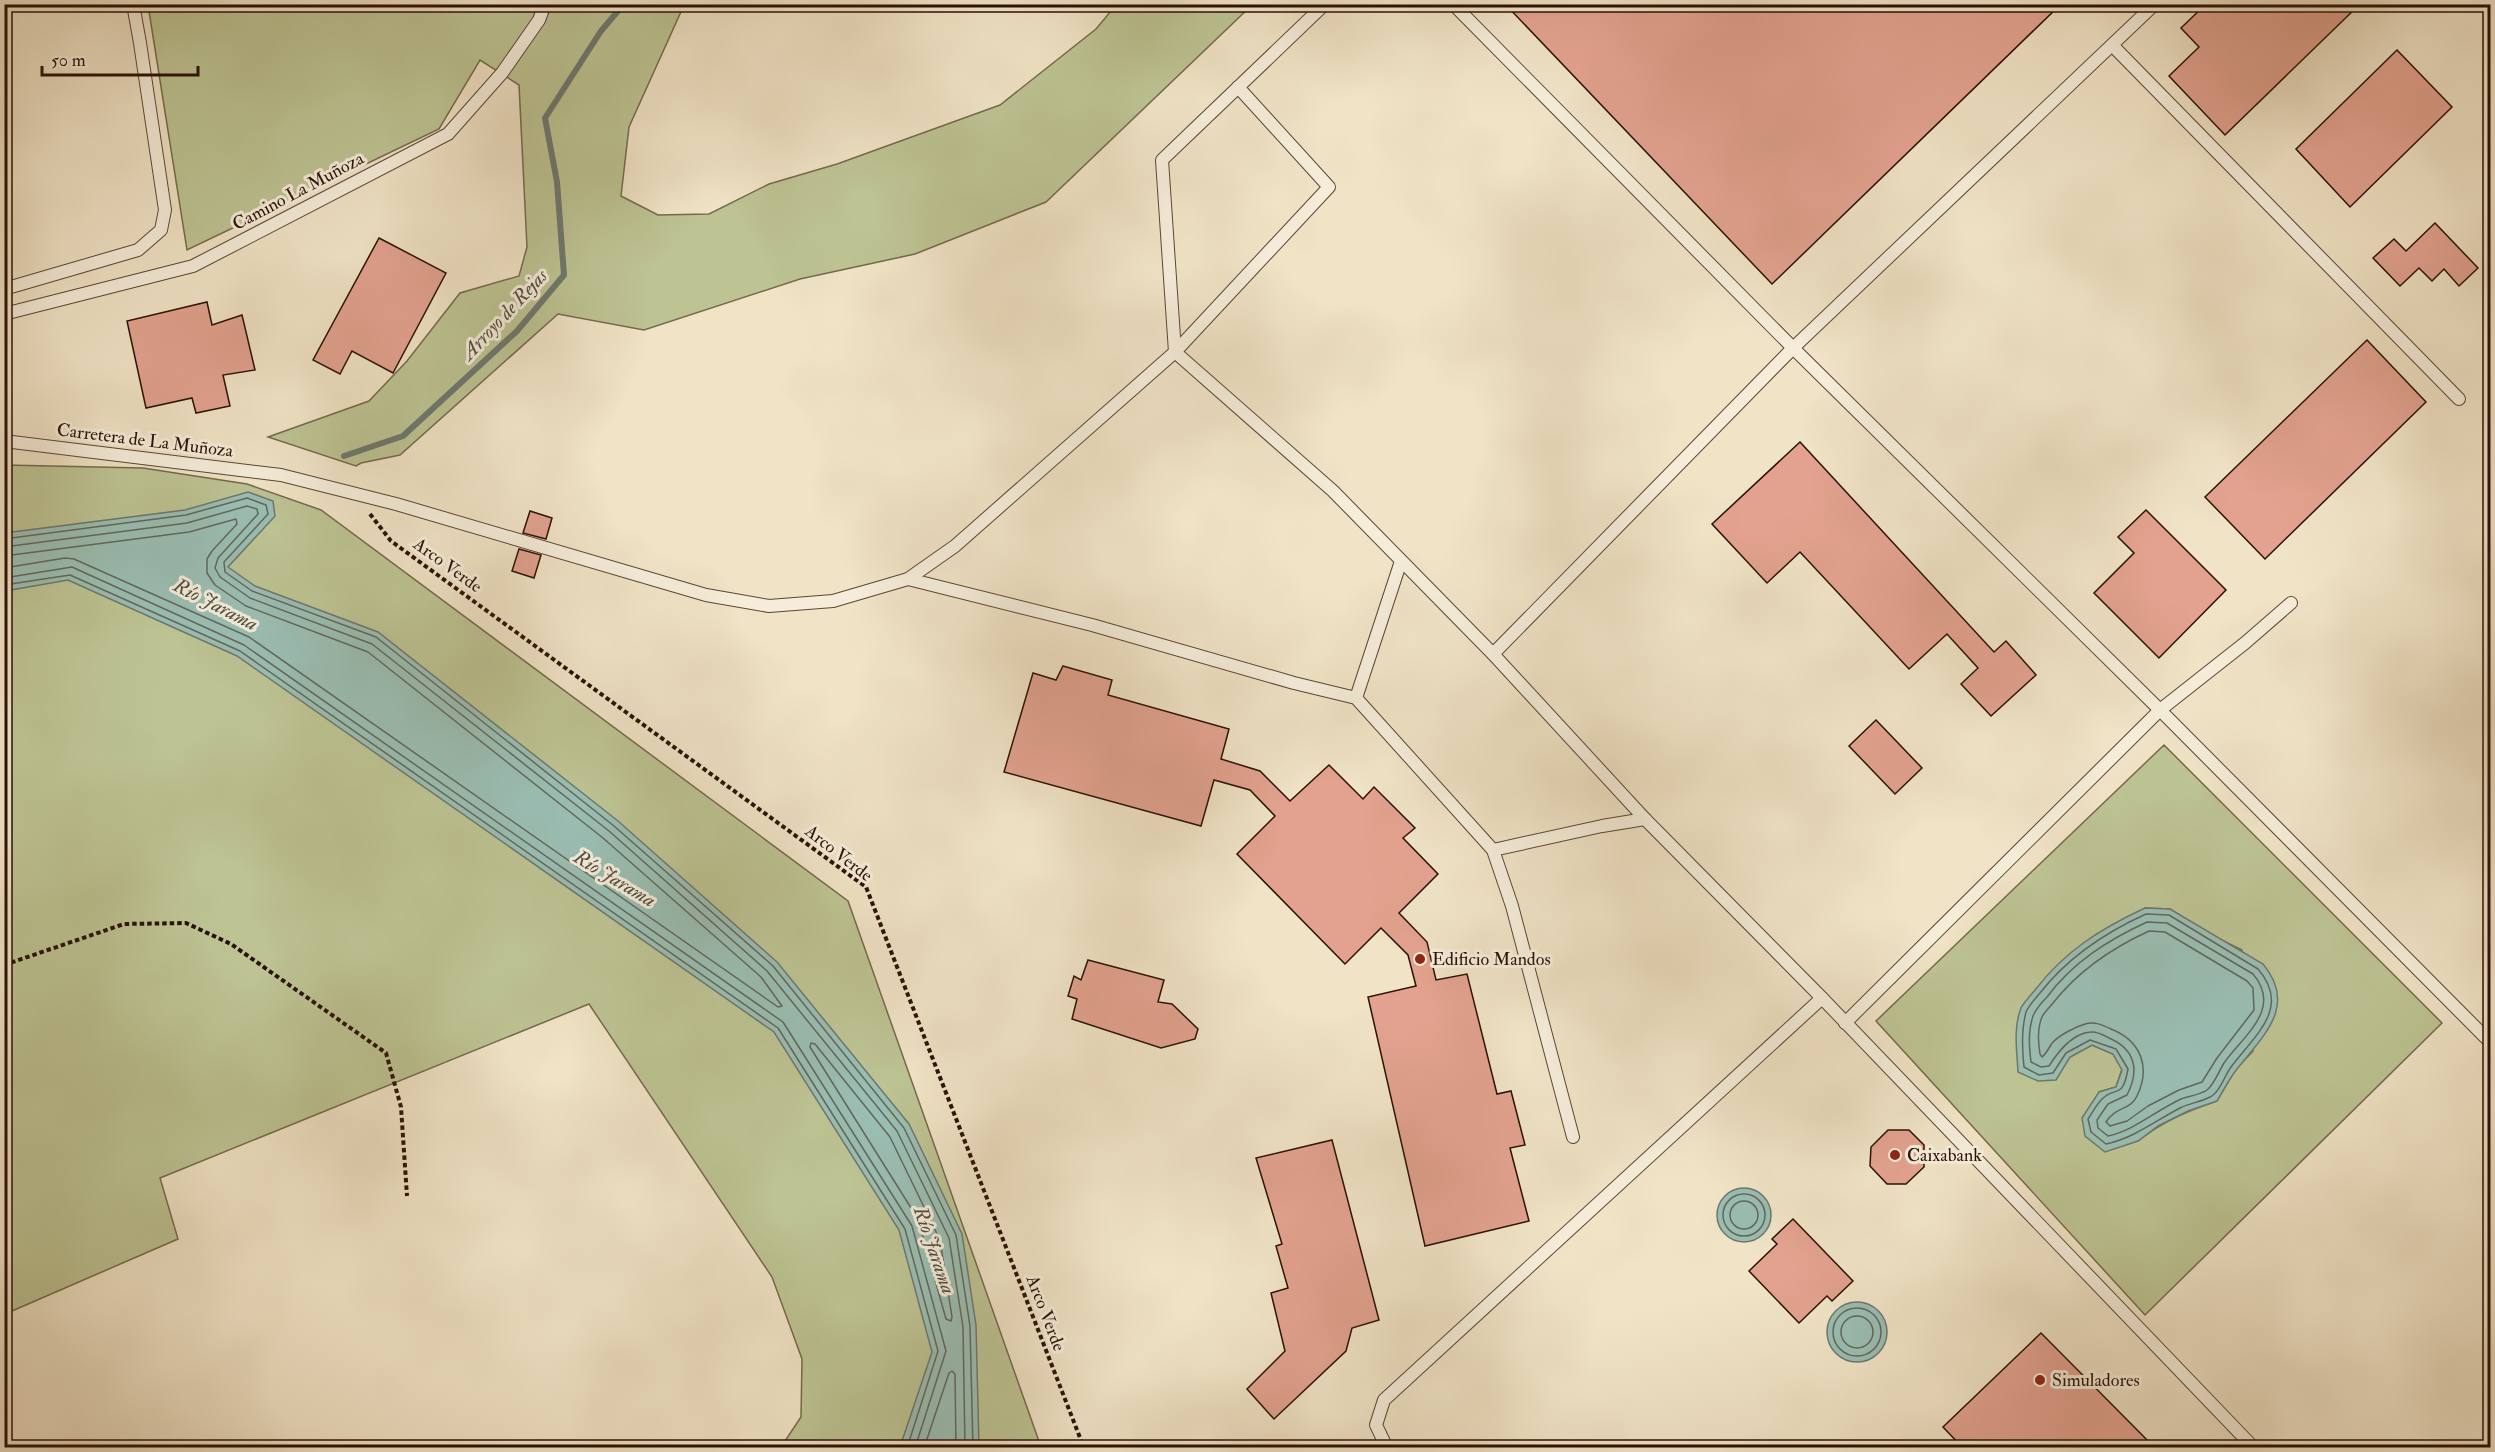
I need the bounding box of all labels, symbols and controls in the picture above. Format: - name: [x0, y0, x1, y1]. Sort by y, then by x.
- scale bar: [42, 39, 198, 77]
- text: 50 m: [51, 49, 86, 72]
- street label: Camino La Muñoza: [229, 147, 368, 236]
- water label: Arroyo de Rejas: [455, 263, 553, 366]
- street label: Carretera de La Muñoza: [55, 418, 235, 463]
- street label: Arco Verde: [408, 532, 487, 598]
- water label: Río Jarama: [169, 572, 262, 636]
- street label: Arco Verde: [800, 819, 877, 887]
- water label: Río Jarama: [568, 844, 660, 913]
- place label: Edificio Mandos: [1432, 948, 1551, 971]
- marker: Edificio Mandos: [1413, 952, 1427, 966]
- place label: Caixabank: [1907, 1144, 1982, 1167]
- marker: Caixabank: [1888, 1148, 1902, 1162]
- water label: Río Jarama: [908, 1202, 961, 1297]
- street label: Arco Verde: [1020, 1271, 1071, 1355]
- place label: Simuladores: [2052, 1369, 2140, 1392]
- marker: Simuladores: [2033, 1373, 2047, 1387]

